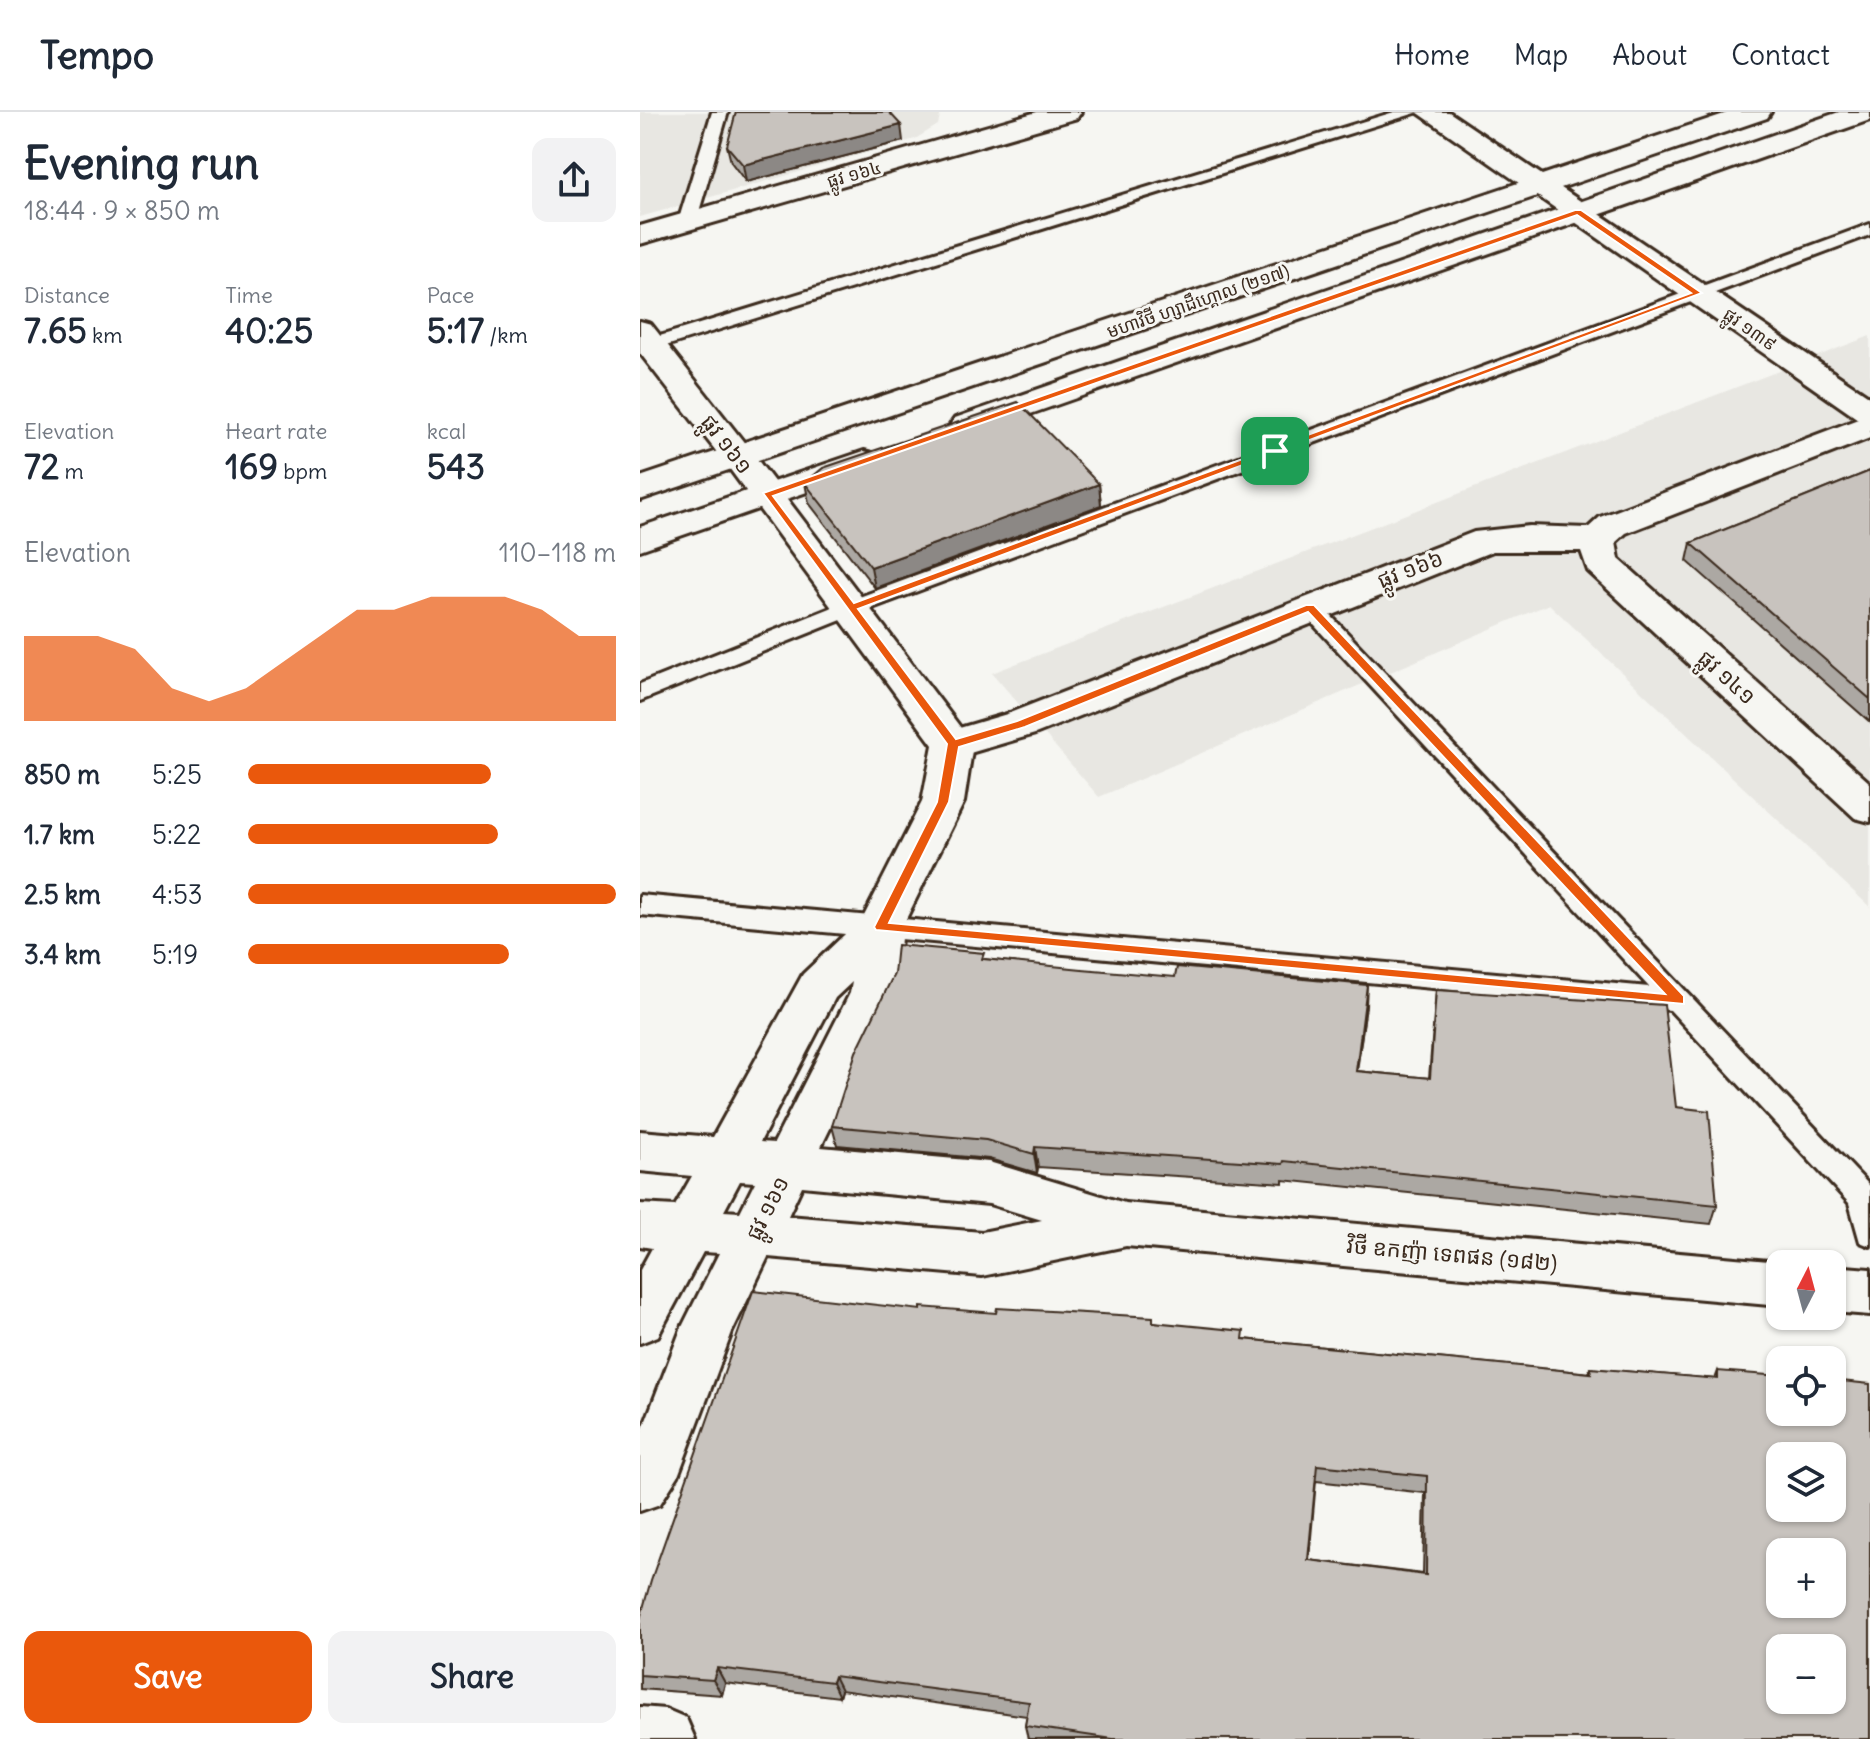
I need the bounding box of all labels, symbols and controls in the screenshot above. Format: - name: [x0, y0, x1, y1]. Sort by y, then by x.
- text: Tempo: [40, 32, 154, 79]
- text: Home: [1394, 37, 1470, 73]
- text: Map: [1514, 37, 1568, 73]
- text: About: [1612, 37, 1687, 73]
- text: Contact: [1731, 37, 1830, 73]
- text: Evening run: [24, 136, 259, 191]
- button: share: [532, 138, 616, 222]
- street label: ផ្លូវ ១៦៤: [824, 155, 885, 198]
- text: 18:44 · 9 × 850 m: [24, 194, 220, 227]
- street label: មហាវិថី ហ្សាដឹហ្គោល (២១៧): [1104, 259, 1292, 343]
- text: Distance: [24, 281, 110, 309]
- text: Time: [225, 281, 273, 309]
- text: Pace: [427, 281, 474, 309]
- street label: ផ្លូវ ១៣៩: [1716, 302, 1781, 360]
- text: 7.65: [24, 309, 87, 352]
- text: 40:25: [225, 309, 313, 352]
- text: 5:17: [427, 309, 484, 352]
- text: km: [87, 321, 123, 349]
- text: /km: [484, 321, 528, 349]
- street label: ផ្លូវ ១៦១: [690, 408, 759, 484]
- text: Elevation: [24, 417, 114, 445]
- text: Heart rate: [225, 417, 327, 445]
- text: kcal: [427, 417, 466, 445]
- pin: [1241, 417, 1309, 485]
- icon: arrive: [1253, 429, 1297, 473]
- text: 72: [24, 445, 59, 488]
- text: 169: [225, 445, 278, 488]
- text: 543: [427, 445, 485, 488]
- text: m: [59, 457, 84, 485]
- text: bpm: [278, 457, 327, 485]
- text: Elevation: [24, 536, 131, 569]
- text: 110–118 m: [499, 536, 616, 569]
- street label: ផ្លូវ ១៦៦: [1373, 544, 1449, 600]
- street label: ផ្លូវ ១៤១: [1688, 644, 1762, 715]
- text: 850 m: [24, 758, 100, 791]
- text: 5:25: [152, 758, 202, 791]
- text: 1.7 km: [24, 818, 95, 851]
- text: 5:22: [152, 818, 201, 851]
- text: 2.5 km: [24, 878, 101, 911]
- text: 4:53: [152, 878, 203, 911]
- text: 3.4 km: [24, 938, 101, 971]
- text: 5:19: [152, 938, 198, 971]
- street label: ផ្លូវ ១៦១: [739, 1171, 801, 1248]
- street label: វិថី ឧកញ៉ា ទេពផន (១៨២): [1345, 1231, 1558, 1277]
- north arrow: [1766, 1250, 1846, 1330]
- map controls: [1766, 1250, 1846, 1714]
- button: locate: [1766, 1346, 1846, 1426]
- button: layers: [1766, 1442, 1846, 1522]
- button: +: [1766, 1538, 1846, 1618]
- button: Save: [24, 1631, 312, 1723]
- button: Share: [328, 1631, 616, 1723]
- button: −: [1766, 1634, 1846, 1714]

